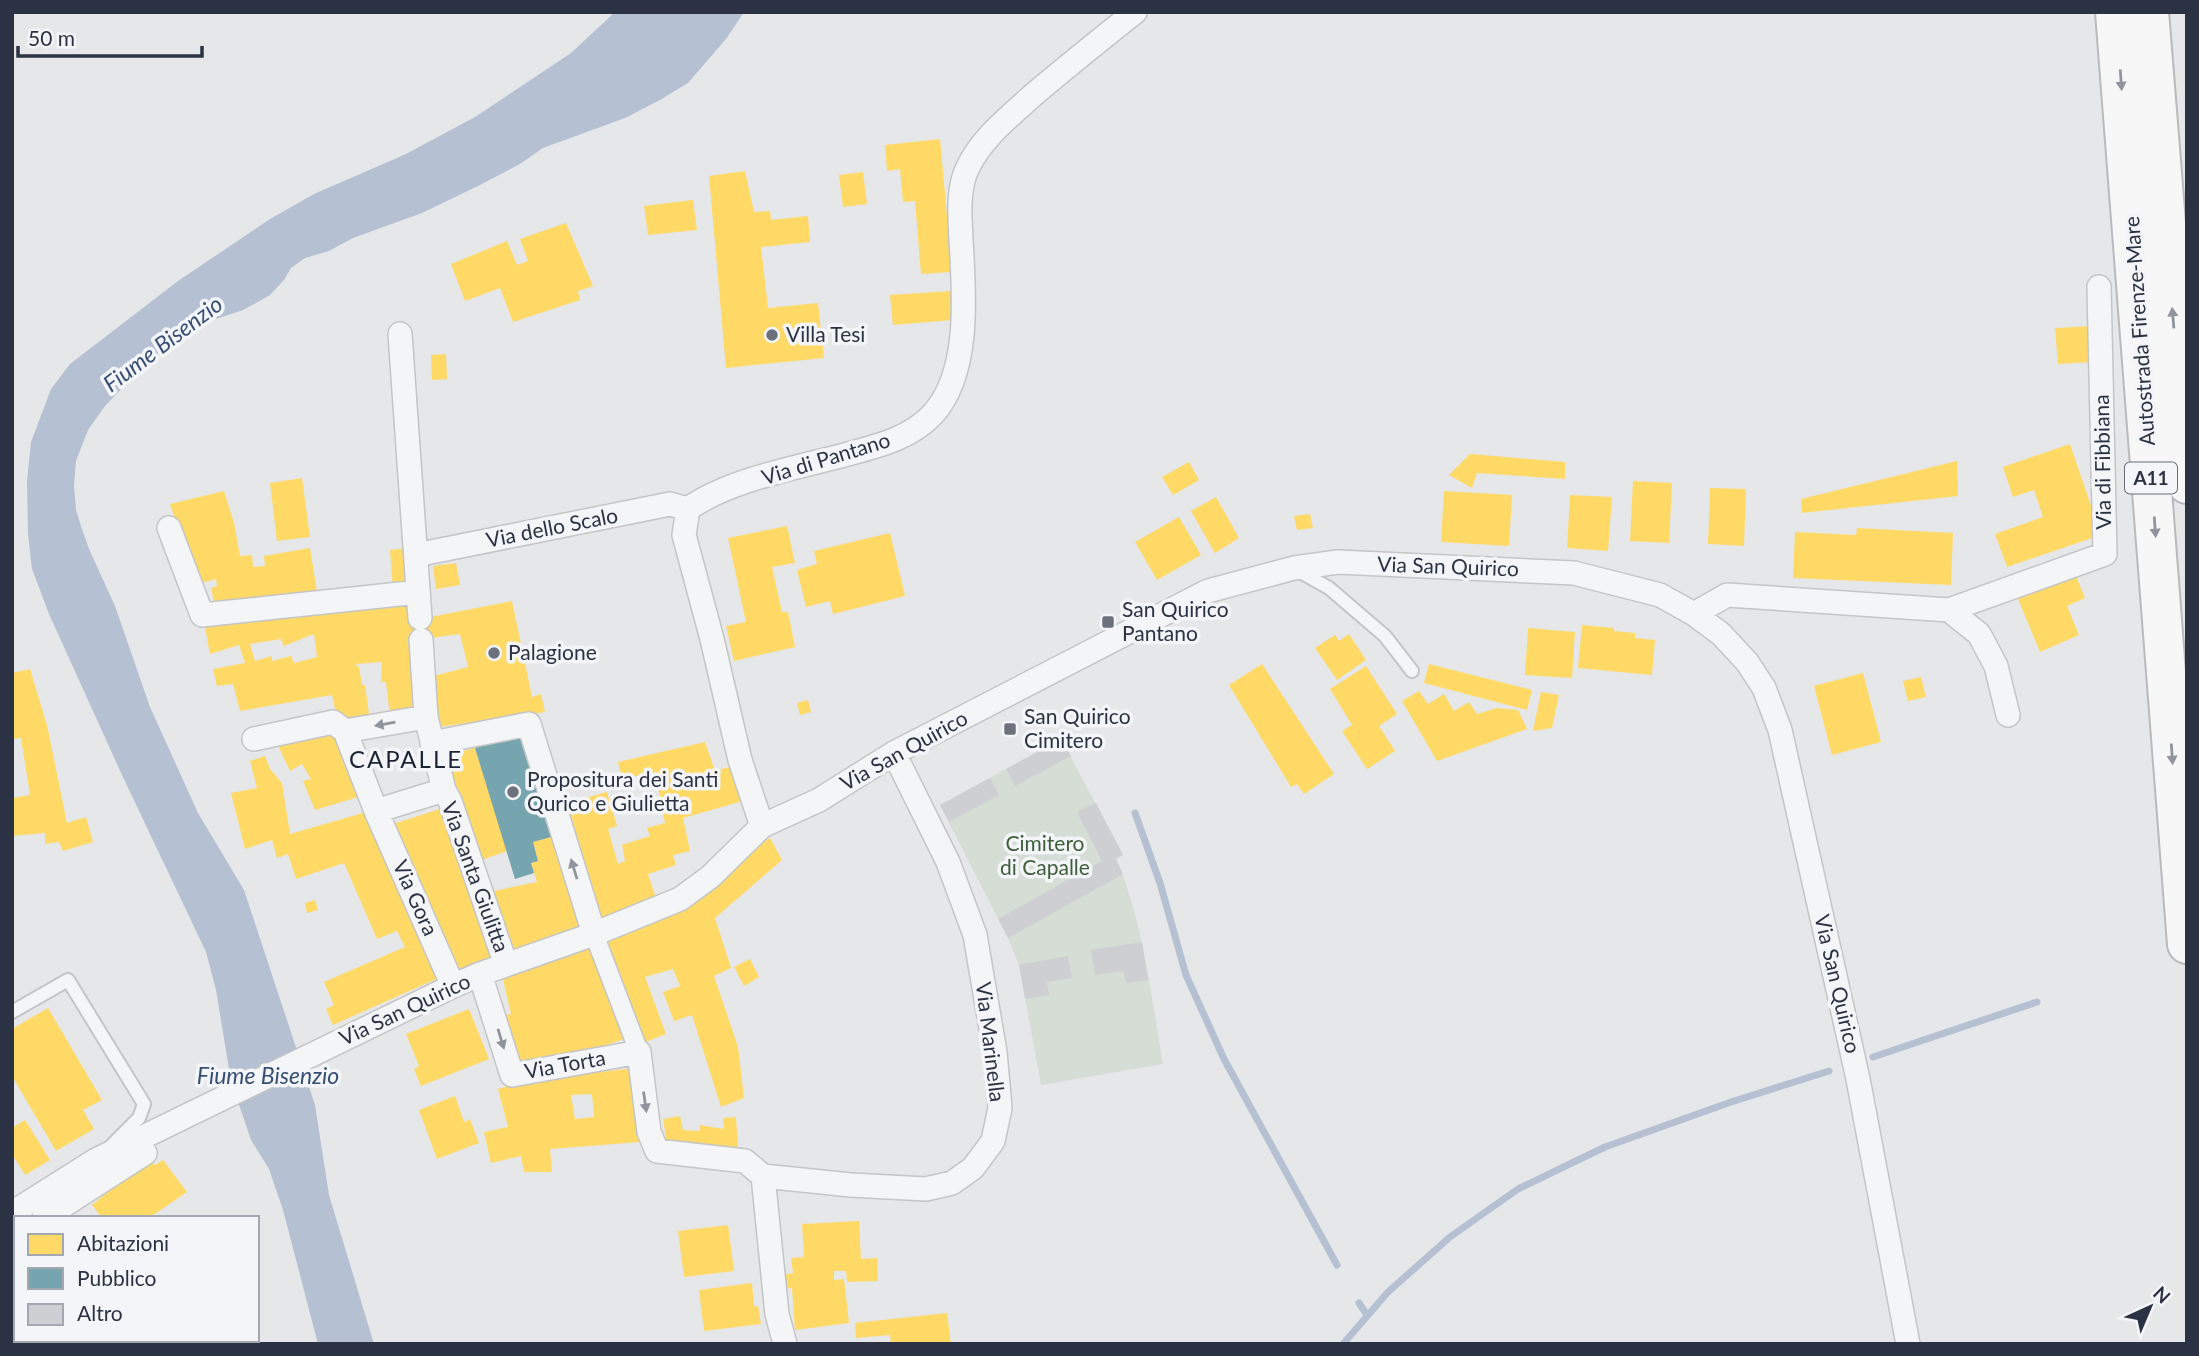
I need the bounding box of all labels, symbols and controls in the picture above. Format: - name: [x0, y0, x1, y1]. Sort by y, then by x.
- scale bar: [18, 14, 201, 58]
- text: 50 m: [28, 25, 75, 50]
- one-way arrow: [2115, 70, 2126, 92]
- street label: Autostrada Firenze-Mare: [2118, 215, 2159, 447]
- water label: Fiume Bisenzio: [97, 289, 228, 397]
- one-way arrow: [2167, 307, 2178, 329]
- place label: Villa Tesi: [786, 321, 865, 346]
- marker: Villa Tesi: [764, 327, 780, 343]
- street label: Via di Fibbiana: [2088, 394, 2115, 530]
- street label: Via di Pantano: [758, 426, 893, 489]
- road number: A11: [2125, 463, 2177, 494]
- street label: Via dello Scalo: [484, 501, 620, 552]
- one-way arrow: [2150, 516, 2161, 538]
- street label: Via San Quirico: [1377, 551, 1519, 580]
- place label: San Quirico Pantano: [1122, 596, 1229, 645]
- marker: San Quirico Pantano: [1100, 614, 1116, 630]
- place label: Palagione: [508, 639, 597, 664]
- marker: Palagione: [486, 645, 502, 661]
- place label: San Quirico Cimitero: [1024, 703, 1131, 752]
- street label: Via San Quirico: [835, 704, 971, 795]
- one-way arrow: [374, 719, 396, 730]
- marker: San Quirico Cimitero: [1002, 721, 1018, 737]
- one-way arrow: [2167, 743, 2178, 765]
- district label: CAPALLE: [349, 744, 463, 773]
- place label: Propositura dei Santi Qurico e Giulietta: [527, 766, 718, 815]
- marker: Propositura dei Santi Qurico e Giulietta: [505, 784, 521, 800]
- street label: Via Santa Giulitta: [438, 798, 515, 955]
- park label: Cimitero di Capalle: [1000, 830, 1090, 879]
- street label: Via Gora: [389, 856, 444, 939]
- one-way arrow: [569, 858, 579, 879]
- street label: Via San Quirico: [1810, 912, 1867, 1056]
- street label: Via San Quirico: [335, 967, 474, 1050]
- street label: Via Marinella: [972, 980, 1011, 1103]
- one-way arrow: [496, 1029, 506, 1050]
- street label: Via Torta: [522, 1044, 607, 1083]
- water label: Fiume Bisenzio: [197, 1061, 339, 1089]
- one-way arrow: [640, 1091, 651, 1113]
- legend: [14, 1216, 259, 1342]
- text: Abitazioni: [77, 1230, 169, 1255]
- text: Pubblico: [77, 1265, 157, 1290]
- north arrow: [2115, 1272, 2185, 1342]
- text: N: [2149, 1281, 2175, 1308]
- text: Altro: [77, 1300, 123, 1325]

